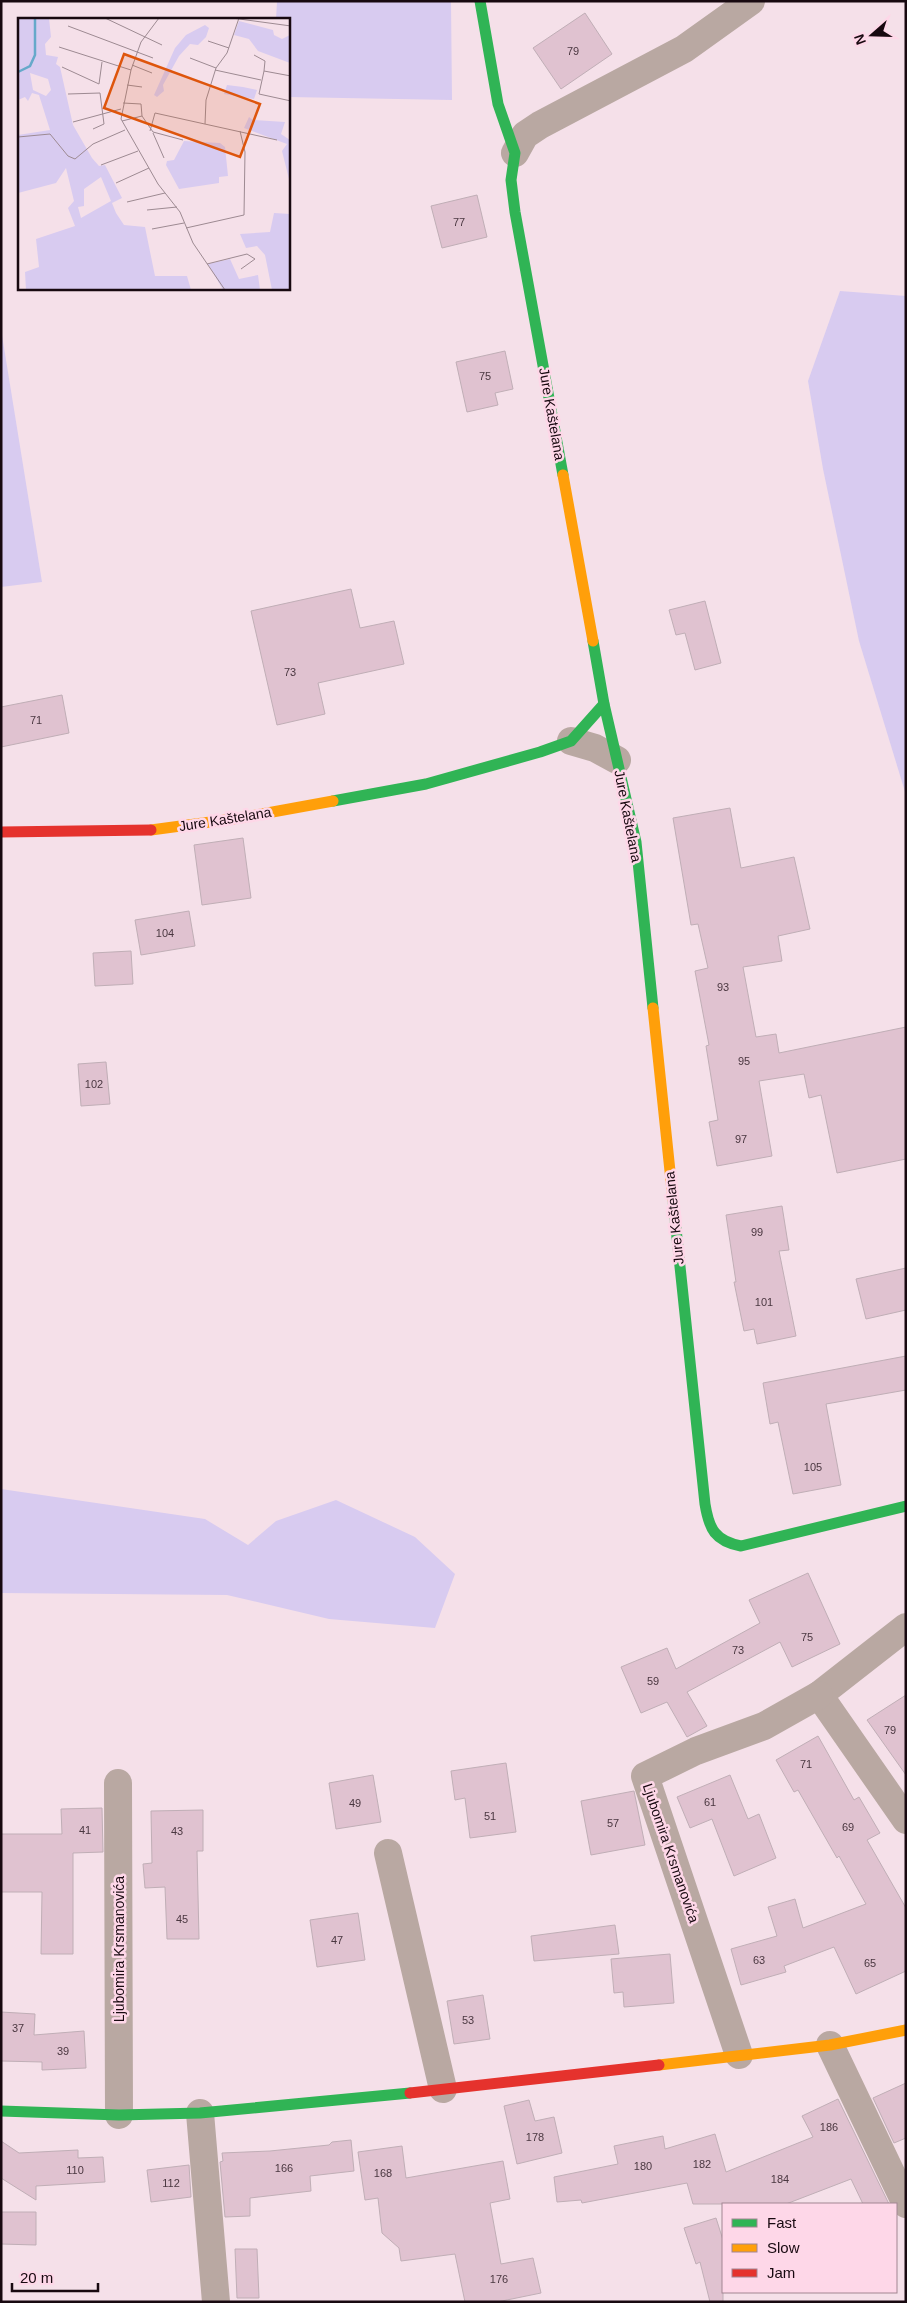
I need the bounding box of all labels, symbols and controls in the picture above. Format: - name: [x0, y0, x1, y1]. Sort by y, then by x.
- north arrow: [847, 10, 897, 60]
- inset map: [18, 18, 290, 290]
- text: N: [851, 32, 869, 47]
- house number: 79: [567, 45, 579, 57]
- house number: 77: [453, 216, 465, 228]
- street label: Jure Kaštelana: [536, 367, 568, 462]
- house number: 75: [479, 370, 491, 382]
- house number: 73: [284, 666, 296, 678]
- house number: 71: [30, 714, 42, 726]
- street label: Jure Kaštelana: [611, 769, 645, 864]
- street label: Jure Kaštelana: [178, 804, 273, 834]
- house number: 104: [156, 927, 174, 939]
- house number: 93: [717, 981, 729, 993]
- house number: 95: [738, 1055, 750, 1067]
- house number: 102: [85, 1078, 103, 1090]
- house number: 97: [735, 1133, 747, 1145]
- street label: Jure Kaštelana: [661, 1171, 687, 1265]
- house number: 99: [751, 1226, 763, 1238]
- house number: 101: [755, 1296, 773, 1308]
- house number: 105: [804, 1461, 822, 1473]
- house number: 75: [801, 1631, 813, 1643]
- house number: 73: [732, 1644, 744, 1656]
- house number: 59: [647, 1675, 659, 1687]
- house number: 79: [884, 1724, 896, 1736]
- house number: 71: [800, 1758, 812, 1770]
- street label: Ljubomira Krsmanovića: [640, 1781, 702, 1925]
- house number: 61: [704, 1796, 716, 1808]
- house number: 49: [349, 1797, 361, 1809]
- house number: 51: [484, 1810, 496, 1822]
- house number: 57: [607, 1817, 619, 1829]
- house number: 69: [842, 1821, 854, 1833]
- house number: 41: [79, 1824, 91, 1836]
- house number: 43: [171, 1825, 183, 1837]
- street label: Ljubomira Krsmanovića: [111, 1876, 127, 2022]
- house number: 45: [176, 1913, 188, 1925]
- house number: 47: [331, 1934, 343, 1946]
- house number: 63: [753, 1954, 765, 1966]
- house number: 65: [864, 1957, 876, 1969]
- house number: 53: [462, 2014, 474, 2026]
- house number: 37: [12, 2022, 24, 2034]
- house number: 39: [57, 2045, 69, 2057]
- house number: 186: [820, 2121, 838, 2133]
- house number: 178: [526, 2131, 544, 2143]
- house number: 182: [693, 2158, 711, 2170]
- house number: 180: [634, 2160, 652, 2172]
- house number: 166: [275, 2162, 293, 2174]
- house number: 110: [66, 2164, 84, 2176]
- house number: 168: [374, 2167, 392, 2179]
- house number: 184: [771, 2173, 789, 2185]
- house number: 112: [162, 2177, 180, 2189]
- legend: [722, 2203, 897, 2293]
- text: Fast: [767, 2214, 797, 2231]
- text: Slow: [767, 2239, 800, 2256]
- scale bar: [12, 2260, 99, 2292]
- text: Jam: [767, 2264, 795, 2281]
- text: 20 m: [20, 2269, 53, 2286]
- house number: 176: [490, 2273, 508, 2285]

